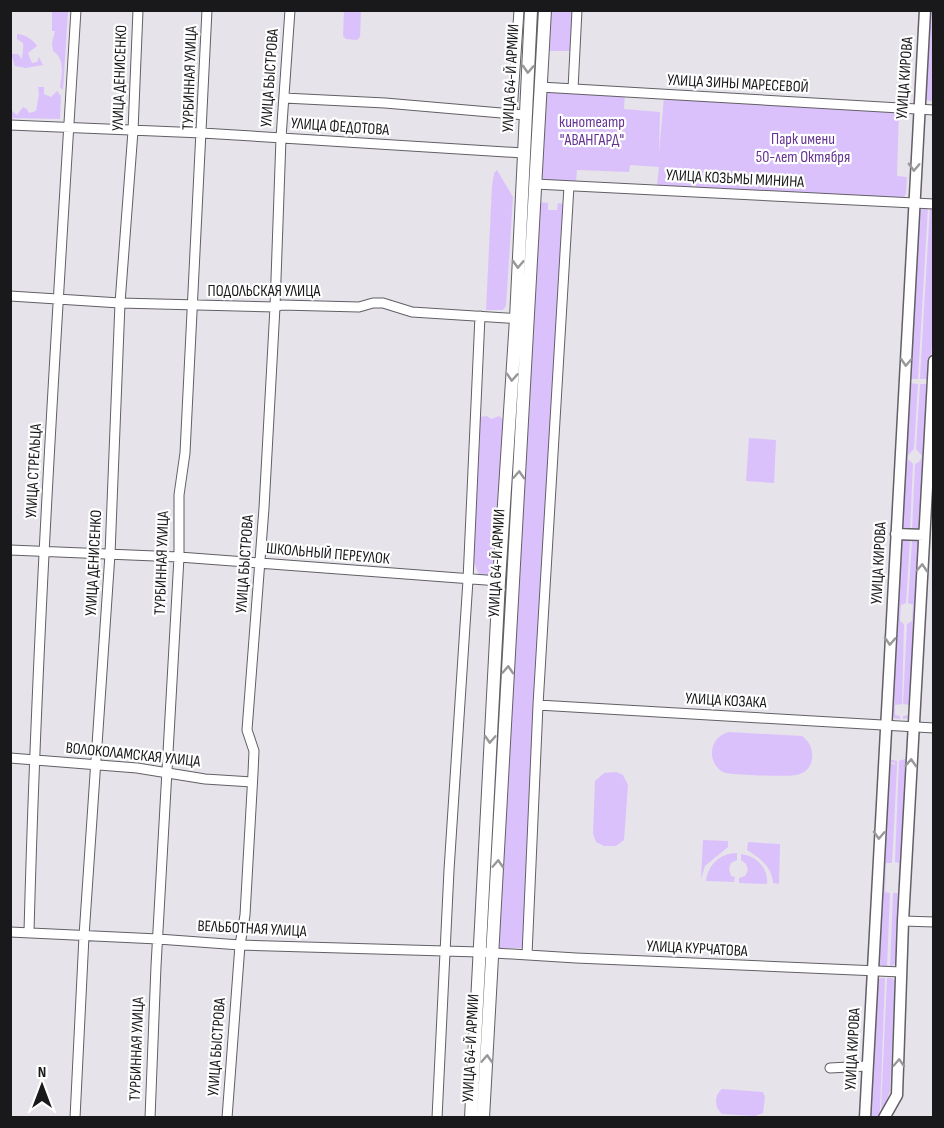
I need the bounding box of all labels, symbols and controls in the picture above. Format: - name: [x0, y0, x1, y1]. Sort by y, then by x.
- street label: УЛИЦА 64-Й АРМИИ: [499, 23, 523, 133]
- street label: УЛИЦА ДЕНИСЕНКО: [109, 24, 131, 131]
- street label: ТУРБИННАЯ УЛИЦА: [179, 26, 201, 130]
- street label: УЛИЦА БЫСТРОВА: [257, 28, 283, 128]
- street label: УЛИЦА КИРОВА: [893, 36, 917, 120]
- one-way arrow: [521, 64, 534, 73]
- street label: УЛИЦА ЗИНЫ МАРЕСЕВОЙ: [667, 71, 809, 97]
- park label: кинотеатр "АВАНГАРД": [559, 113, 625, 150]
- street label: УЛИЦА ФЕДОТОВА: [290, 114, 390, 140]
- park label: Парк имени 50-лет Октября: [756, 130, 850, 167]
- one-way arrow: [908, 163, 921, 172]
- street label: УЛИЦА КОЗЬМЫ МИНИНА: [665, 166, 805, 192]
- one-way arrow: [512, 259, 525, 268]
- street label: ПОДОЛЬСКАЯ УЛИЦА: [208, 282, 321, 301]
- one-way arrow: [899, 358, 912, 367]
- one-way arrow: [506, 372, 519, 381]
- street label: УЛИЦА СТРЕЛЬЦА: [22, 423, 46, 519]
- one-way arrow: [513, 470, 526, 479]
- street label: УЛИЦА 64-Й АРМИИ: [485, 508, 509, 618]
- street label: УЛИЦА ДЕНИСЕНКО: [82, 509, 106, 617]
- street label: ТУРБИННАЯ УЛИЦА: [151, 511, 173, 615]
- street label: УЛИЦА БЫСТРОВА: [232, 514, 258, 614]
- street label: УЛИЦА КИРОВА: [867, 521, 891, 605]
- street label: ШКОЛЬНЫЙ ПЕРЕУЛОК: [265, 539, 391, 569]
- one-way arrow: [916, 564, 929, 573]
- one-way arrow: [884, 636, 897, 645]
- one-way arrow: [501, 665, 514, 674]
- street label: УЛИЦА КОЗАКА: [685, 689, 767, 713]
- one-way arrow: [484, 735, 497, 744]
- street label: ВОЛОКОЛАМСКАЯ УЛИЦА: [65, 738, 201, 772]
- one-way arrow: [904, 759, 917, 768]
- one-way arrow: [873, 831, 886, 840]
- one-way arrow: [491, 860, 504, 869]
- street label: ВЕЛЬБОТНАЯ УЛИЦА: [197, 917, 307, 941]
- street label: УЛИЦА КУРЧАТОВА: [646, 937, 748, 961]
- street label: УЛИЦА 64-Й АРМИИ: [459, 993, 483, 1103]
- street label: ТУРБИННАЯ УЛИЦА: [126, 997, 148, 1101]
- street label: УЛИЦА БЫСТРОВА: [204, 997, 230, 1097]
- street label: УЛИЦА КИРОВА: [841, 1007, 865, 1091]
- one-way arrow: [480, 1055, 493, 1064]
- north arrow: [12, 1056, 72, 1116]
- one-way arrow: [892, 1058, 905, 1067]
- text: N: [38, 1063, 46, 1082]

